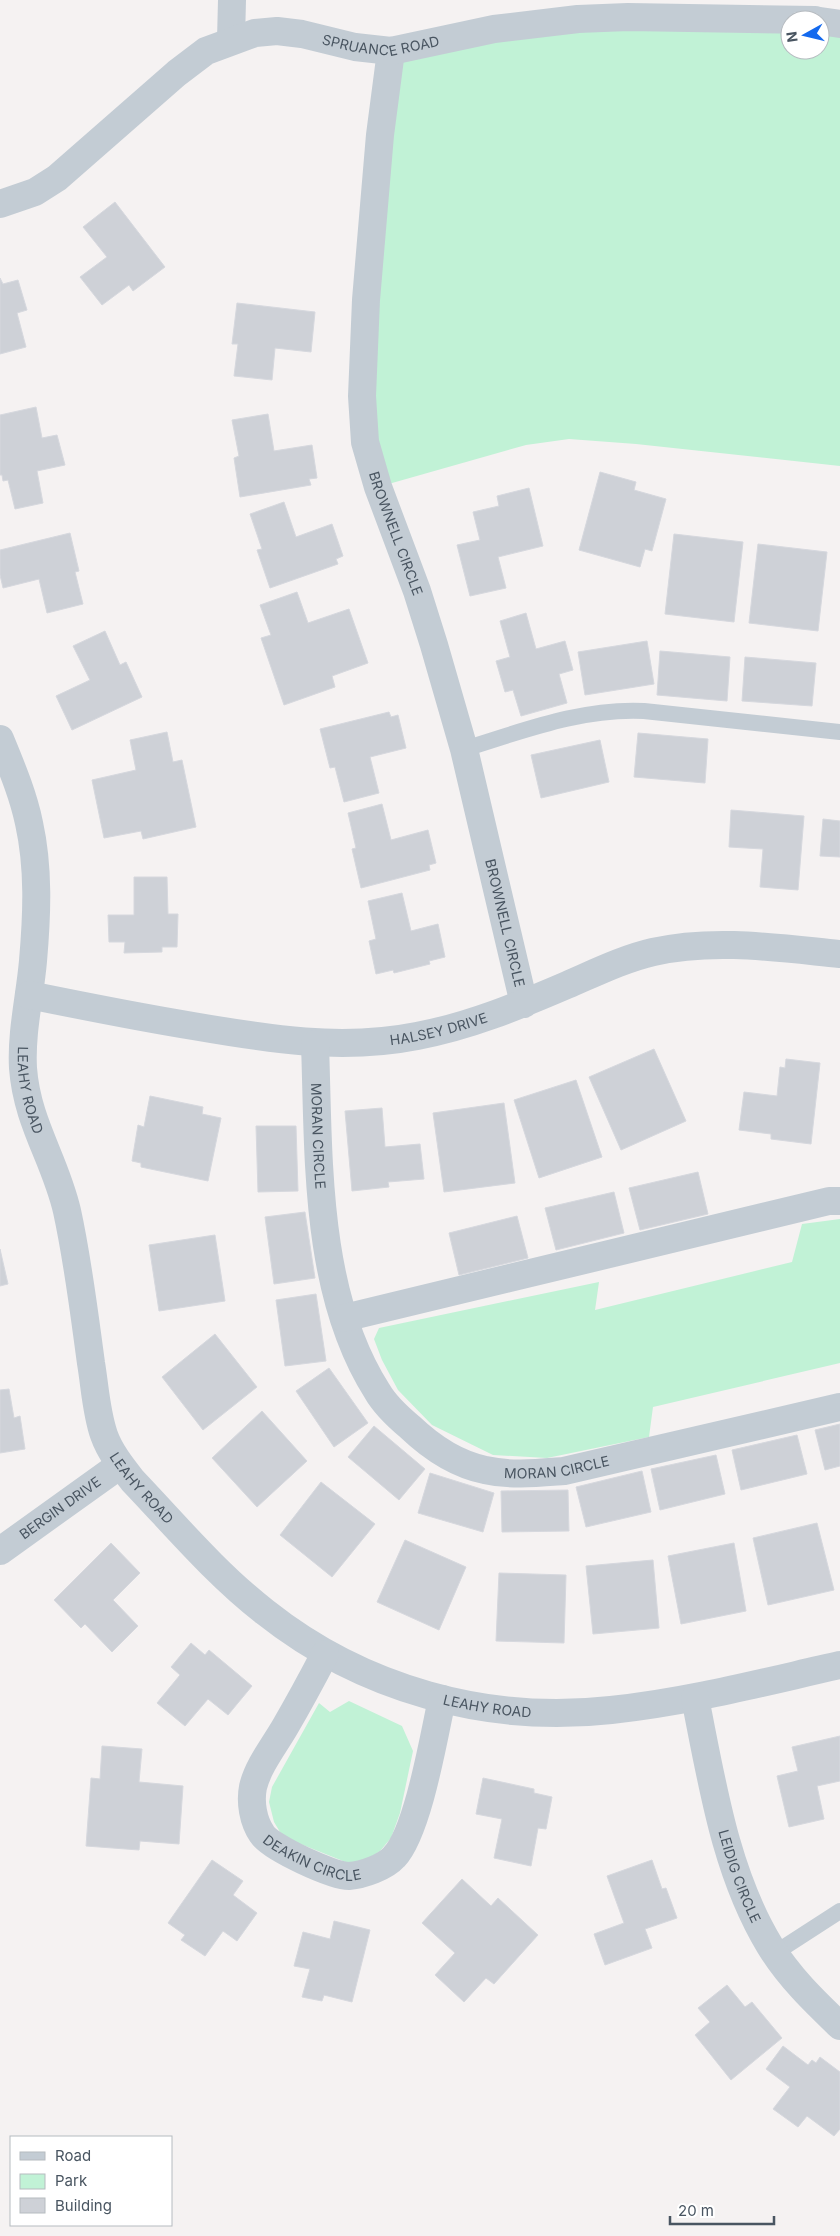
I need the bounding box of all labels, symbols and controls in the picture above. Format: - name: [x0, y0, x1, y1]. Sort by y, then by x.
- north arrow: [780, 10, 830, 60]
- street label: SPRUANCE ROAD: [321, 30, 441, 59]
- text: N: [782, 30, 801, 43]
- street label: BROWNELL CIRCLE: [366, 469, 427, 598]
- street label: BROWNELL CIRCLE: [482, 857, 529, 989]
- street label: HALSEY DRIVE: [389, 1008, 489, 1048]
- street label: LEAHY ROAD: [15, 1046, 47, 1136]
- street label: MORAN CIRCLE: [308, 1083, 330, 1190]
- street label: LEAHY ROAD: [106, 1449, 177, 1527]
- street label: MORAN CIRCLE: [504, 1452, 611, 1482]
- street label: BERGIN DRIVE: [16, 1473, 104, 1542]
- street label: LEAHY ROAD: [442, 1691, 532, 1720]
- street label: LEIDIG CIRCLE: [715, 1828, 765, 1925]
- street label: DEAKIN CIRCLE: [260, 1831, 363, 1884]
- legend: [10, 2136, 172, 2226]
- text: Road: [55, 2146, 91, 2165]
- text: Park: [55, 2171, 88, 2190]
- scale bar: [670, 2194, 774, 2226]
- text: Building: [55, 2196, 112, 2215]
- text: 20 m: [678, 2201, 714, 2220]

